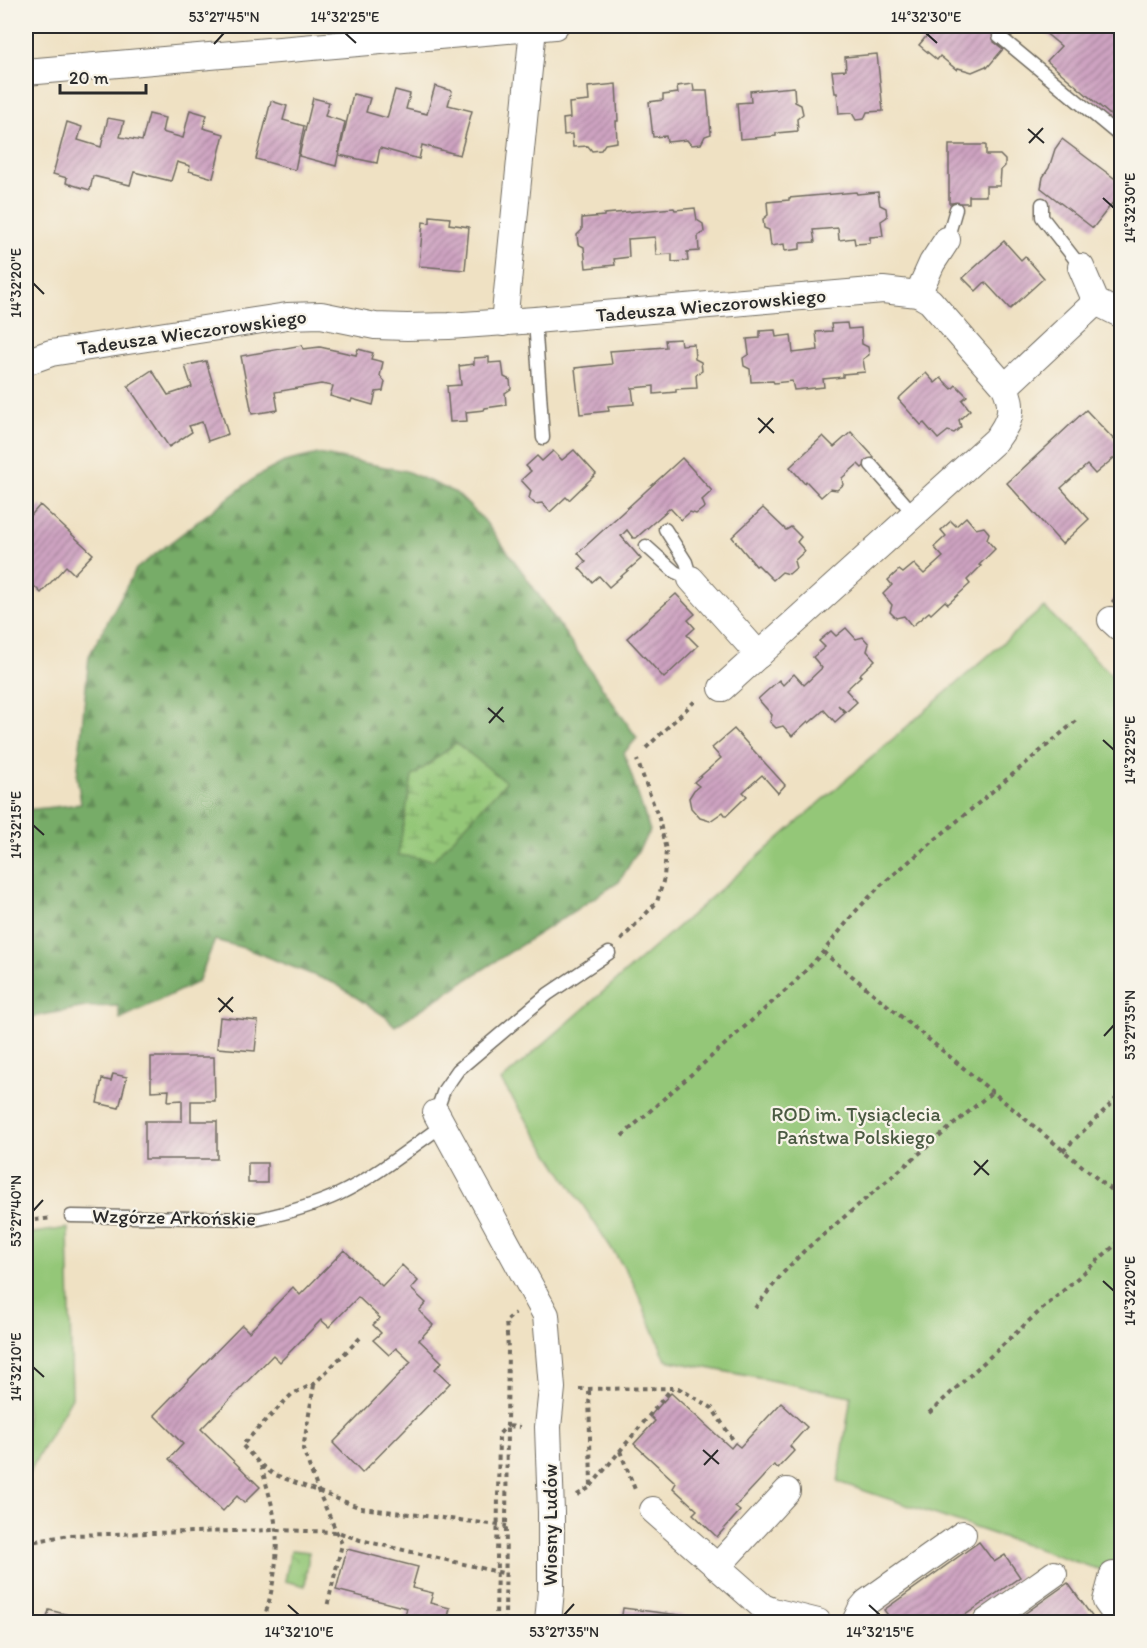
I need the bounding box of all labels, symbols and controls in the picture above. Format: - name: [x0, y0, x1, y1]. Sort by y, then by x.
- text: 53°27'45"N: [188, 8, 260, 26]
- text: 14°32'25"E: [311, 8, 379, 26]
- text: 14°32'30"E: [891, 8, 961, 26]
- scale bar: [60, 57, 146, 95]
- text: 20 m: [69, 67, 109, 89]
- text: 14°32'30"E: [1121, 173, 1139, 243]
- text: 14°32'20"E: [7, 248, 25, 318]
- street label: Tadeusza Wieczorowskiego: [595, 283, 827, 327]
- street label: Tadeusza Wieczorowskiego: [76, 304, 308, 360]
- text: 14°32'25"E: [1121, 716, 1139, 784]
- text: 14°32'15"E: [7, 791, 25, 859]
- text: 53°27'35"N: [1121, 990, 1139, 1060]
- park label: ROD im. Tysiąclecia Państwa Polskiego: [771, 1102, 941, 1149]
- text: 53°27'40"N: [7, 1175, 25, 1247]
- street label: Wzgórze Arkońskie: [92, 1204, 256, 1230]
- text: 14°32'20"E: [1121, 1256, 1139, 1326]
- text: 14°32'10"E: [7, 1332, 25, 1402]
- street label: Wiosny Ludów: [538, 1464, 562, 1586]
- text: 14°32'10"E: [264, 1623, 334, 1641]
- text: 53°27'35"N: [529, 1623, 599, 1641]
- text: 14°32'15"E: [846, 1623, 914, 1641]

